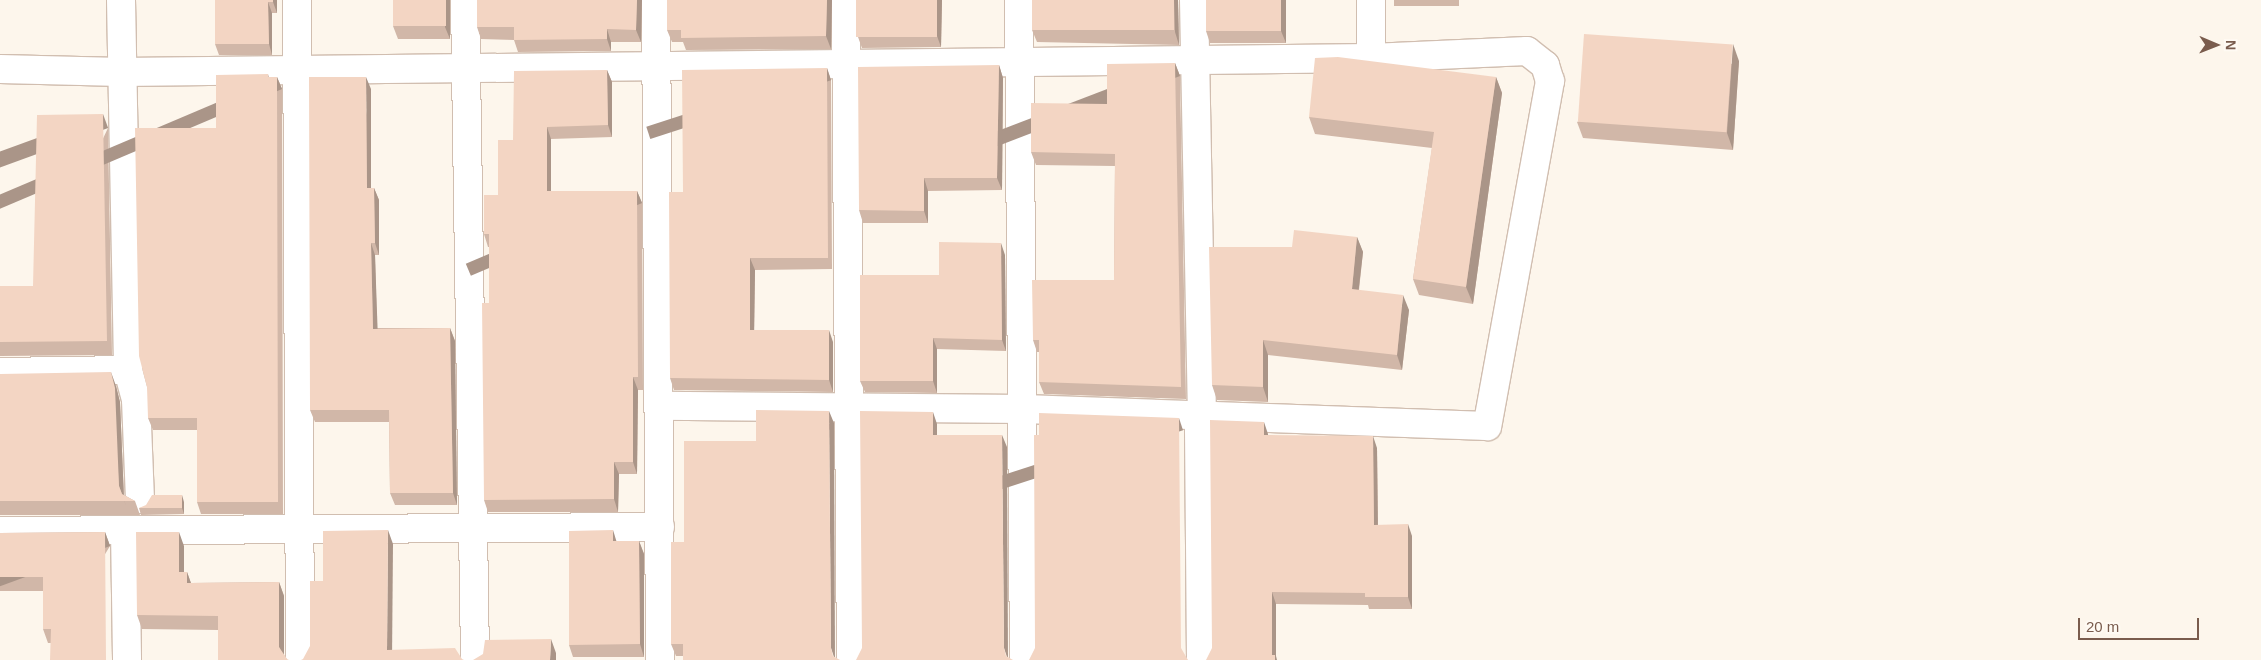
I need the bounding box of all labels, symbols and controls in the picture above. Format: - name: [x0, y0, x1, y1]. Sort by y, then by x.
- north arrow: [2191, 20, 2241, 70]
- text: N: [2223, 40, 2239, 50]
- scale bar: [2081, 608, 2202, 640]
- text: 20 m: [2086, 618, 2119, 635]

